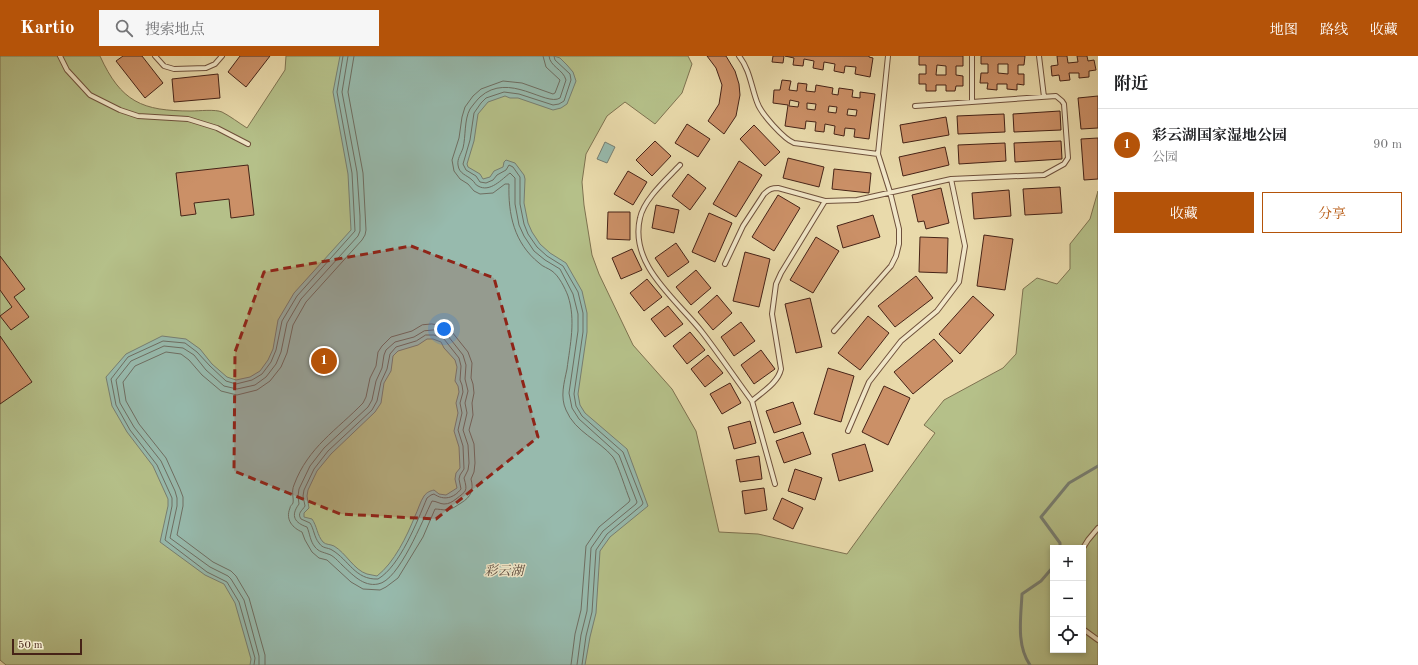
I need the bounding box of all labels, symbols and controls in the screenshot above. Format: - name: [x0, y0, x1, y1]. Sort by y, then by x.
- search box: [99, 10, 379, 46]
- icon: search: [113, 17, 135, 39]
- text: Kartio: [20, 19, 75, 38]
- text: 搜索地点: [145, 23, 205, 38]
- text: 地图: [1270, 23, 1298, 37]
- text: 路线: [1320, 23, 1348, 37]
- text: 收藏: [1370, 23, 1398, 37]
- text: 附近: [1114, 76, 1148, 93]
- text: 彩云湖国家湿地公园: [1152, 129, 1287, 144]
- text: 1: [1123, 138, 1131, 151]
- text: 90 m: [1373, 138, 1402, 151]
- text: 公园: [1152, 151, 1178, 164]
- button: 收藏: [1114, 192, 1254, 233]
- button: 分享: [1262, 192, 1402, 233]
- your location: [434, 319, 454, 339]
- pin: 1: [311, 346, 337, 376]
- map controls: [1050, 545, 1086, 653]
- button: +: [1050, 545, 1086, 581]
- water label: 彩云湖: [484, 564, 525, 578]
- button: −: [1050, 581, 1086, 617]
- button: locate: [1050, 617, 1086, 653]
- scale bar: [12, 637, 82, 656]
- text: 50 m: [18, 640, 43, 651]

